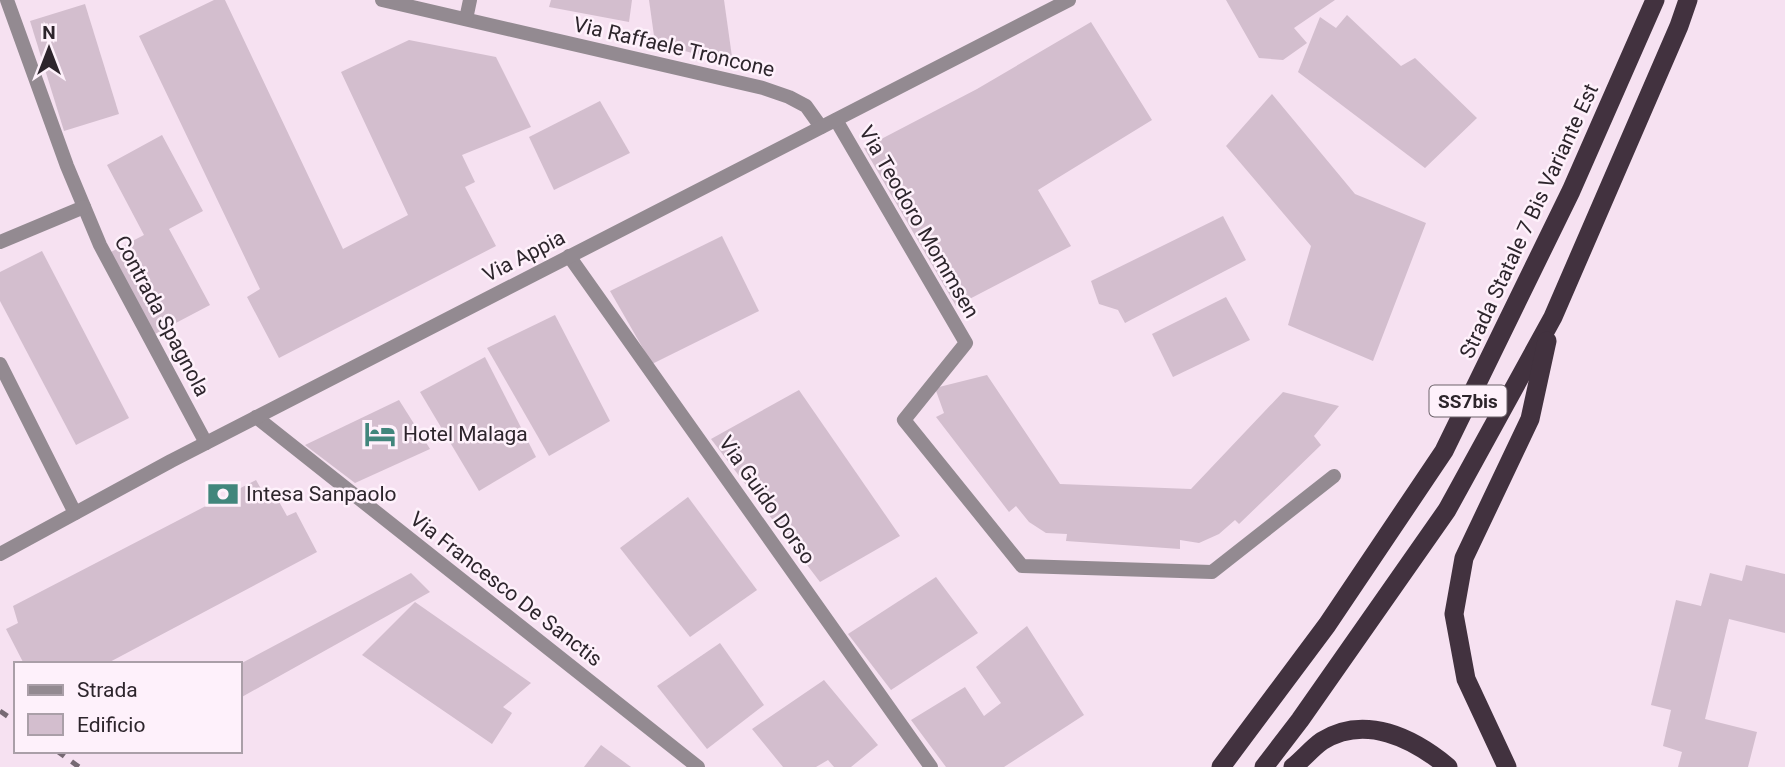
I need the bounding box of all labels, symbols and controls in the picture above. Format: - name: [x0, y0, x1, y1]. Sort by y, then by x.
- street label: Via Raffaele Troncone: [571, 12, 777, 82]
- north arrow: [14, 14, 84, 84]
- text: N: [42, 21, 56, 44]
- street label: Strada Statale 7 Bis Variante Est: [1455, 80, 1603, 362]
- street label: Via Teodoro Mommsen: [854, 122, 984, 322]
- street label: Via Appia: [479, 225, 569, 287]
- street label: Contrada Spagnola: [110, 232, 214, 400]
- road number: SS7bis: [1430, 386, 1506, 416]
- hotel icon: Hotel Malaga: [363, 417, 397, 451]
- place label: Hotel Malaga: [403, 422, 528, 446]
- street label: Via Guido Dorso: [714, 431, 820, 569]
- bank icon: Intesa Sanpaolo: [206, 477, 240, 511]
- place label: Intesa Sanpaolo: [246, 482, 397, 506]
- street label: Via Francesco De Sanctis: [405, 507, 607, 671]
- legend: [14, 662, 242, 753]
- text: Strada: [77, 678, 138, 702]
- text: Edificio: [77, 713, 145, 737]

